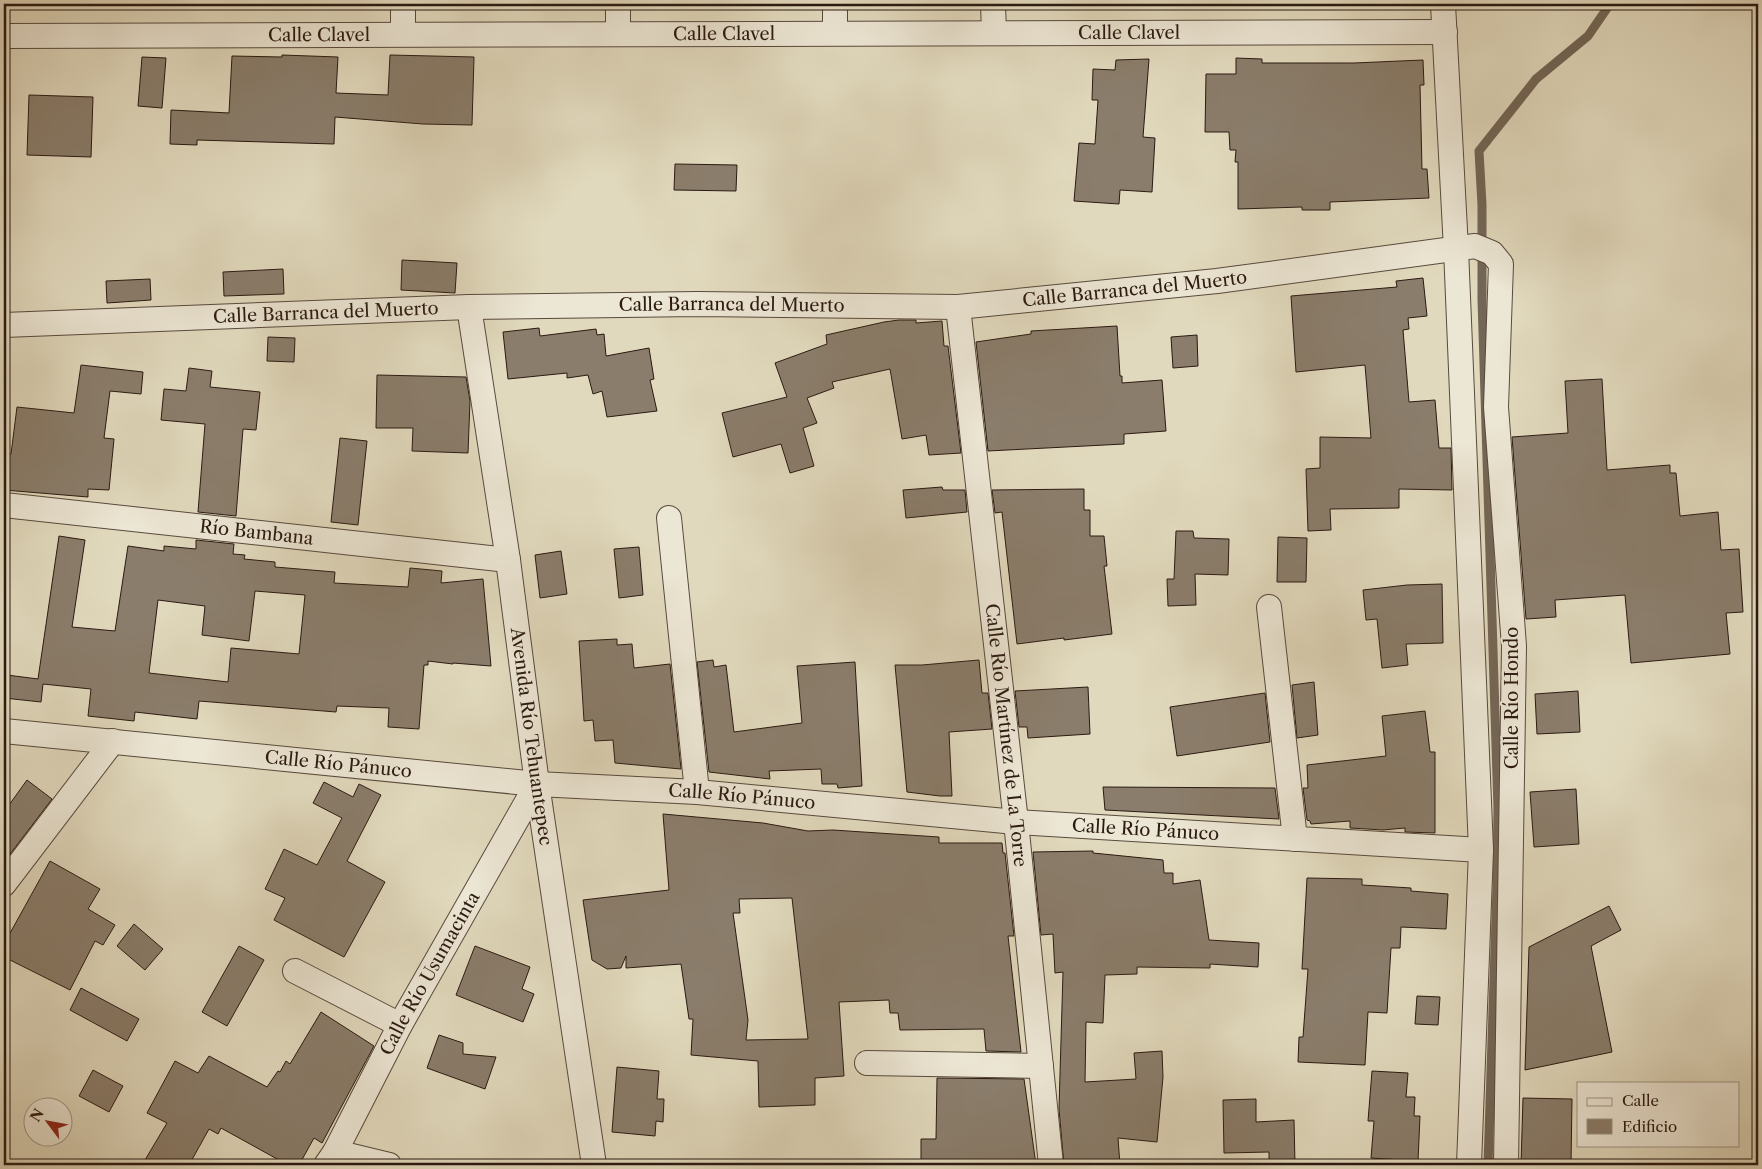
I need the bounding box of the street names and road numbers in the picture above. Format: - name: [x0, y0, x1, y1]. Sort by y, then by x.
- street label: Calle Clavel: [1078, 22, 1180, 44]
- street label: Calle Clavel: [673, 23, 775, 45]
- street label: Calle Clavel: [268, 24, 370, 46]
- street label: Calle Barranca del Muerto: [1021, 266, 1248, 311]
- street label: Calle Barranca del Muerto: [619, 293, 845, 317]
- street label: Calle Barranca del Muerto: [213, 297, 439, 328]
- street label: Río Bambana: [198, 515, 315, 550]
- street label: Calle Río Martínez de La Torre: [980, 602, 1032, 868]
- street label: Avenida Río Tehuantepec: [506, 625, 557, 847]
- street label: Calle Río Hondo: [1501, 627, 1523, 769]
- street label: Calle Río Pánuco: [264, 746, 413, 782]
- street label: Calle Río Pánuco: [668, 780, 816, 814]
- street label: Calle Río Pánuco: [1071, 814, 1220, 845]
- street label: Calle Río Usumacinta: [375, 887, 485, 1059]

